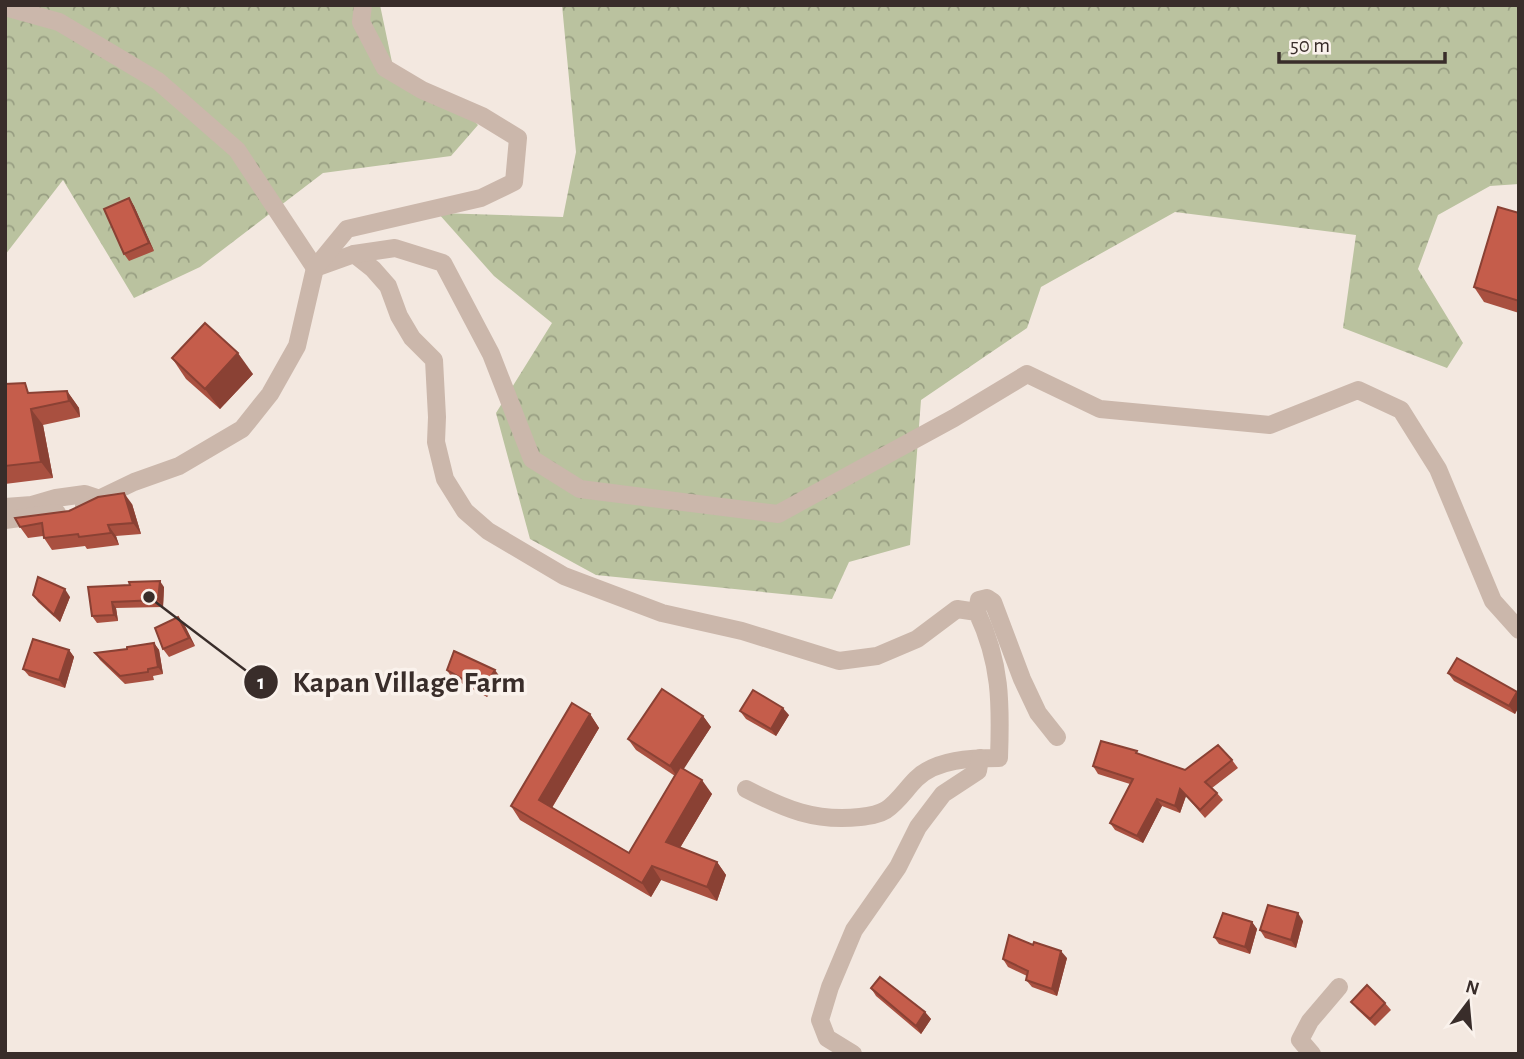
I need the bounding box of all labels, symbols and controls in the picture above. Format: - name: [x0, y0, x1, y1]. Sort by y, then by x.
- scale bar: [1279, 21, 1445, 65]
- text: 50 m: [1290, 35, 1330, 56]
- callout: Kapan Village Farm: [243, 656, 539, 707]
- text: Kapan Village Farm: [293, 668, 525, 698]
- text: 1: [257, 672, 265, 693]
- north arrow: [1433, 968, 1503, 1038]
- text: N: [1463, 977, 1481, 999]

